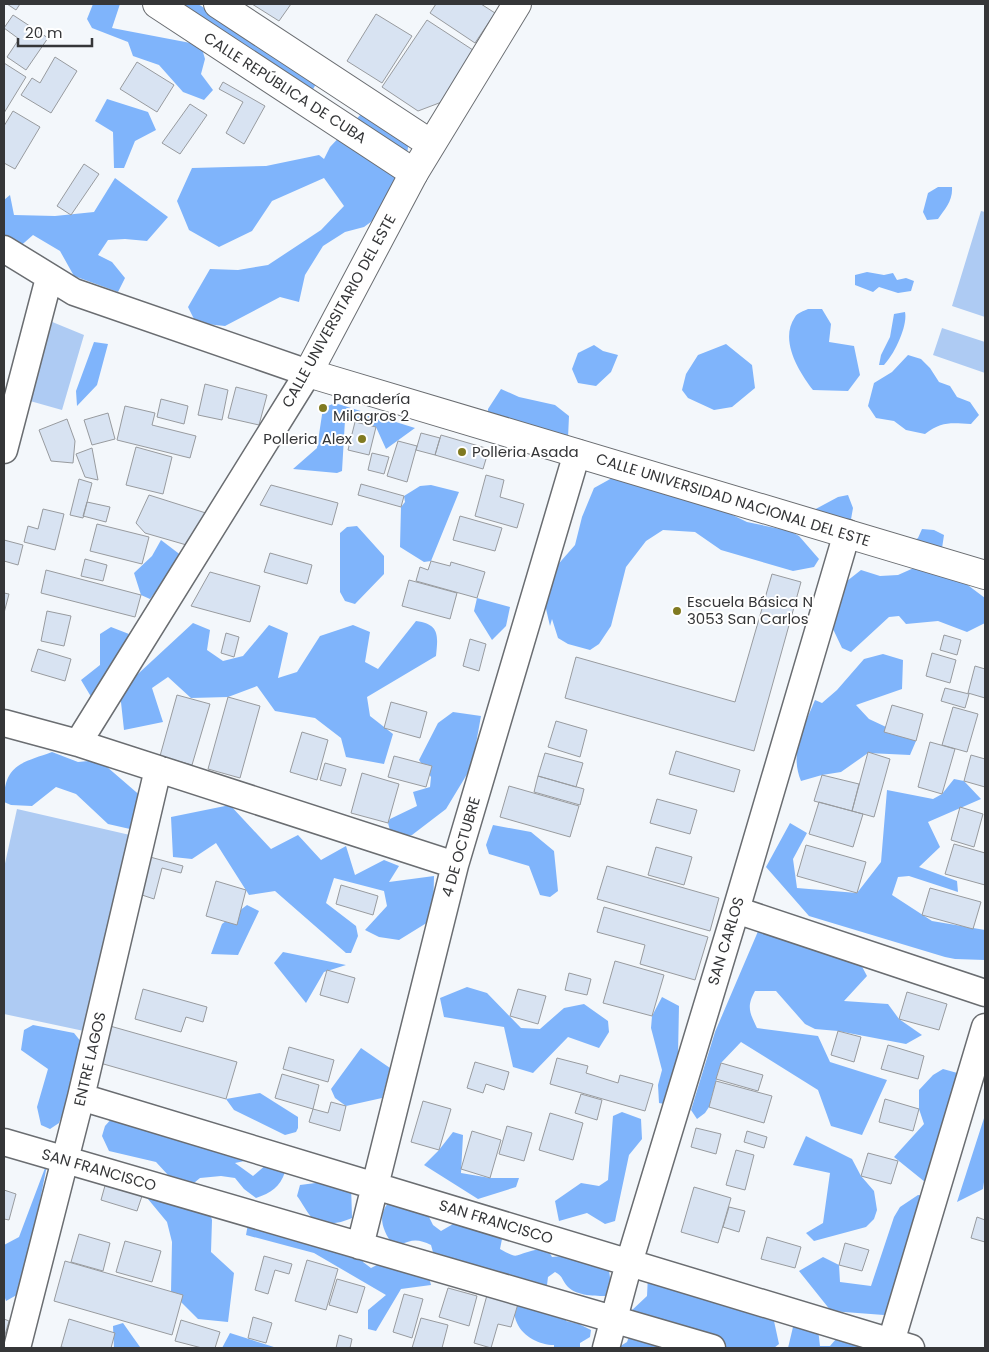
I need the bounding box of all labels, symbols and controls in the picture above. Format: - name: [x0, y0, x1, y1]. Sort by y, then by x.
- scale bar: [18, 15, 91, 47]
- text: 20 m: [25, 22, 63, 43]
- street label: CALLE REPÚBLICA DE CUBA: [200, 27, 371, 148]
- street label: CALLE UNIVERSITARIO DEL ESTE: [277, 210, 401, 411]
- place label: Panadería Milagros 2: [333, 388, 410, 426]
- marker: Panadería Milagros 2: [317, 402, 329, 414]
- place label: Polleria Alex: [263, 428, 352, 449]
- marker: Polleria Alex: [356, 433, 368, 445]
- place label: Polleria Asada: [472, 441, 579, 462]
- marker: Polleria Asada: [456, 446, 468, 458]
- street label: CALLE UNIVERSIDAD NACIONAL DEL ESTE: [594, 448, 873, 551]
- place label: Escuela Básica N 3053 San Carlos: [687, 591, 813, 629]
- marker: Escuela Básica N 3053 San Carlos: [671, 605, 683, 617]
- street label: 4 DE OCTUBRE: [436, 794, 485, 899]
- street label: SAN CARLOS: [702, 894, 749, 988]
- street label: ENTRE LAGOS: [68, 1010, 111, 1108]
- street label: SAN FRANCISCO: [39, 1143, 159, 1196]
- street label: SAN FRANCISCO: [437, 1194, 556, 1249]

